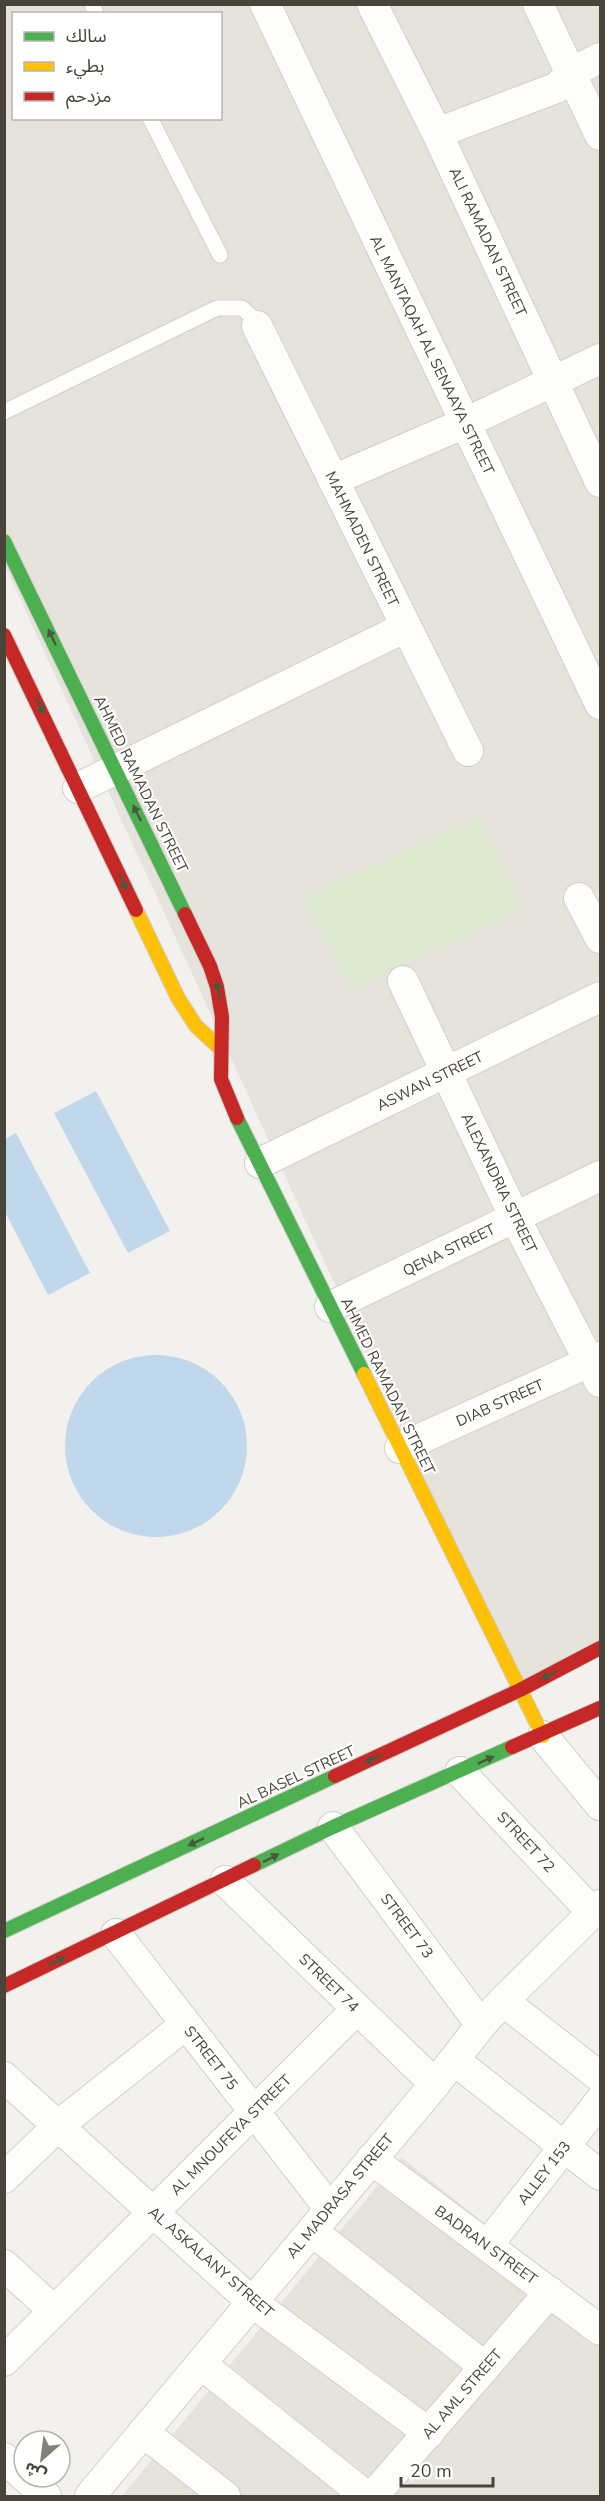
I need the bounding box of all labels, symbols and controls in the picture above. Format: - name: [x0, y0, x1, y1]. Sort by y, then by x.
- legend: [12, 12, 222, 120]
- text: سالك: [66, 24, 107, 48]
- text: بطيء: [66, 54, 104, 79]
- text: مزدحم: [66, 84, 111, 109]
- street label: ALI RAMADAN STREET: [445, 164, 531, 320]
- street label: AL MANTAQAH AL SENAAYA STREET: [365, 232, 499, 478]
- street label: MAHMADEN STREET: [321, 468, 403, 610]
- one-way arrow: [48, 628, 57, 645]
- street label: AHMED RAMADAN STREET: [89, 692, 193, 876]
- one-way arrow: [35, 697, 45, 714]
- one-way arrow: [132, 804, 141, 821]
- one-way arrow: [119, 874, 128, 891]
- one-way arrow: [212, 980, 222, 999]
- street label: ASWAN STREET: [374, 1047, 486, 1115]
- street label: ALEXANDRIA STREET: [456, 1110, 542, 1256]
- street label: QENA STREET: [399, 1219, 499, 1281]
- street label: AHMED RAMADAN STREET: [336, 1294, 440, 1478]
- street label: DIAB STREET: [453, 1375, 547, 1431]
- one-way arrow: [540, 1670, 557, 1680]
- street label: AL BASEL STREET: [234, 1741, 358, 1813]
- one-way arrow: [364, 1755, 381, 1764]
- one-way arrow: [478, 1755, 496, 1765]
- street label: STREET 72: [493, 1807, 559, 1877]
- one-way arrow: [188, 1837, 205, 1846]
- one-way arrow: [262, 1854, 279, 1863]
- street label: STREET 73: [376, 1890, 438, 1962]
- street label: STREET 74: [295, 1949, 363, 2017]
- one-way arrow: [49, 1957, 66, 1966]
- street label: STREET 75: [180, 2022, 242, 2094]
- street label: AL MNOUFEYA STREET: [166, 2070, 296, 2200]
- street label: AL MADRASA STREET: [282, 2129, 398, 2263]
- street label: ALLEY 153: [513, 2137, 575, 2209]
- street label: BADRAN STREET: [431, 2201, 541, 2289]
- street label: AL ASKALANY STREET: [144, 2202, 278, 2322]
- street label: AL AML STREET: [417, 2345, 507, 2443]
- north arrow: [12, 2429, 72, 2489]
- scale bar: [401, 2450, 492, 2488]
- text: ش: [21, 2456, 50, 2486]
- text: 20 m: [410, 2459, 452, 2483]

